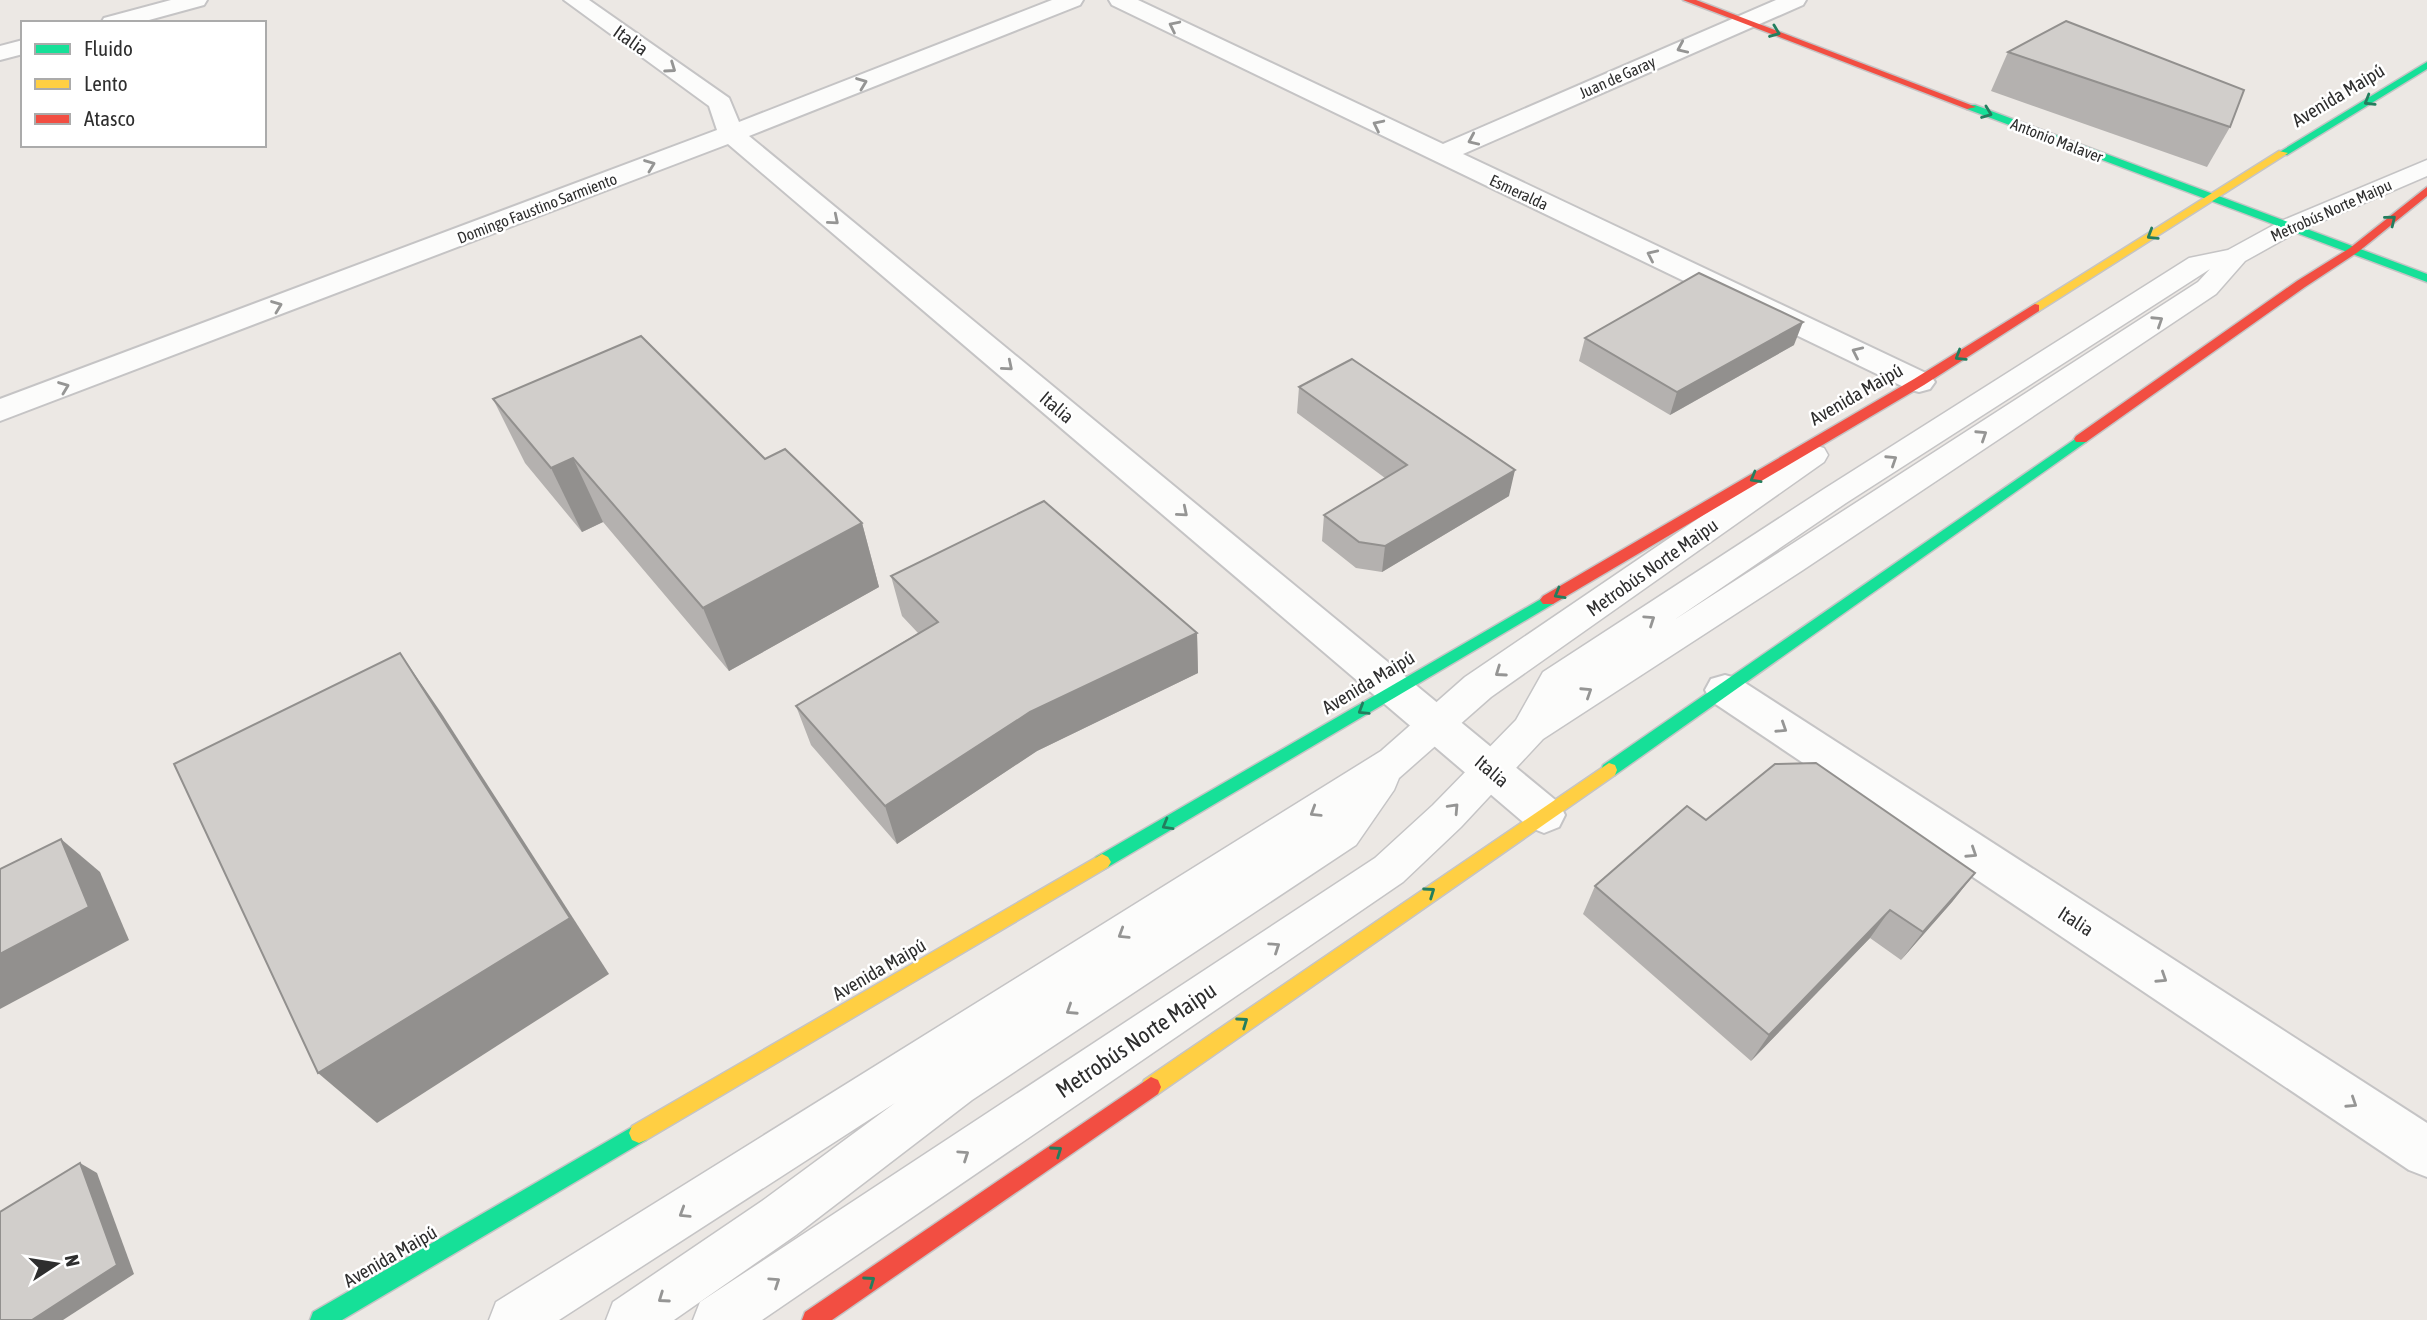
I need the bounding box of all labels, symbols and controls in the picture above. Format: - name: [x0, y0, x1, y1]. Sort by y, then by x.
- street label: Italia: [609, 20, 653, 60]
- one-way arrow: [1169, 20, 1181, 34]
- legend: [21, 21, 266, 147]
- one-way arrow: [1768, 24, 1780, 38]
- text: Fluido: [84, 36, 133, 60]
- one-way arrow: [1676, 40, 1689, 54]
- street label: Juan de Garay: [1576, 52, 1659, 103]
- street label: Avenida Maipú: [2288, 59, 2388, 131]
- one-way arrow: [663, 60, 676, 72]
- text: Lento: [84, 71, 128, 95]
- one-way arrow: [855, 77, 867, 91]
- one-way arrow: [2363, 92, 2376, 105]
- one-way arrow: [1981, 105, 1993, 119]
- text: Atasco: [84, 106, 135, 130]
- street label: Antonio Malaver: [2009, 114, 2106, 166]
- one-way arrow: [1373, 119, 1386, 133]
- one-way arrow: [1468, 132, 1481, 146]
- one-way arrow: [643, 159, 655, 173]
- street label: Domingo Faustino Sarmiento: [455, 169, 620, 248]
- street label: Esmeralda: [1487, 171, 1551, 213]
- street label: Metrobús Norte Maipu: [2268, 175, 2395, 246]
- one-way arrow: [825, 212, 838, 224]
- one-way arrow: [2382, 216, 2395, 228]
- one-way arrow: [2147, 226, 2160, 239]
- one-way arrow: [1647, 249, 1659, 263]
- one-way arrow: [270, 300, 282, 314]
- one-way arrow: [2150, 316, 2163, 329]
- one-way arrow: [1852, 347, 1865, 361]
- one-way arrow: [1954, 348, 1967, 361]
- one-way arrow: [1000, 358, 1013, 370]
- street label: Avenida Maipú: [1806, 359, 1906, 429]
- one-way arrow: [57, 381, 69, 395]
- street label: Italia: [1036, 387, 1078, 427]
- one-way arrow: [1974, 431, 1987, 444]
- one-way arrow: [1884, 455, 1897, 468]
- one-way arrow: [1749, 470, 1762, 483]
- one-way arrow: [1175, 504, 1188, 516]
- street label: Metrobús Norte Maipu: [1582, 514, 1722, 620]
- one-way arrow: [1553, 585, 1566, 598]
- one-way arrow: [1642, 616, 1655, 628]
- street label: Avenida Maipú: [1318, 646, 1418, 718]
- one-way arrow: [1495, 664, 1508, 677]
- one-way arrow: [1580, 688, 1593, 701]
- one-way arrow: [1358, 701, 1371, 714]
- one-way arrow: [1774, 719, 1787, 732]
- street label: Italia: [1471, 751, 1513, 791]
- one-way arrow: [1310, 804, 1323, 817]
- one-way arrow: [1446, 804, 1459, 817]
- one-way arrow: [1161, 817, 1174, 830]
- one-way arrow: [1964, 844, 1977, 857]
- one-way arrow: [1423, 887, 1436, 900]
- street label: Italia: [2054, 902, 2098, 940]
- one-way arrow: [1118, 926, 1131, 939]
- street label: Avenida Maipú: [829, 934, 929, 1004]
- one-way arrow: [1267, 942, 1280, 955]
- one-way arrow: [2154, 969, 2167, 982]
- street label: Metrobús Norte Maipu: [1051, 977, 1221, 1103]
- one-way arrow: [1066, 1002, 1079, 1014]
- one-way arrow: [1236, 1017, 1249, 1030]
- one-way arrow: [2344, 1094, 2357, 1107]
- one-way arrow: [1049, 1147, 1062, 1160]
- one-way arrow: [956, 1151, 969, 1164]
- one-way arrow: [678, 1205, 691, 1218]
- street label: Avenida Maipú: [340, 1221, 440, 1291]
- north arrow: [21, 1229, 91, 1299]
- text: N: [61, 1253, 85, 1268]
- one-way arrow: [767, 1277, 780, 1290]
- one-way arrow: [862, 1277, 875, 1289]
- one-way arrow: [657, 1290, 670, 1303]

